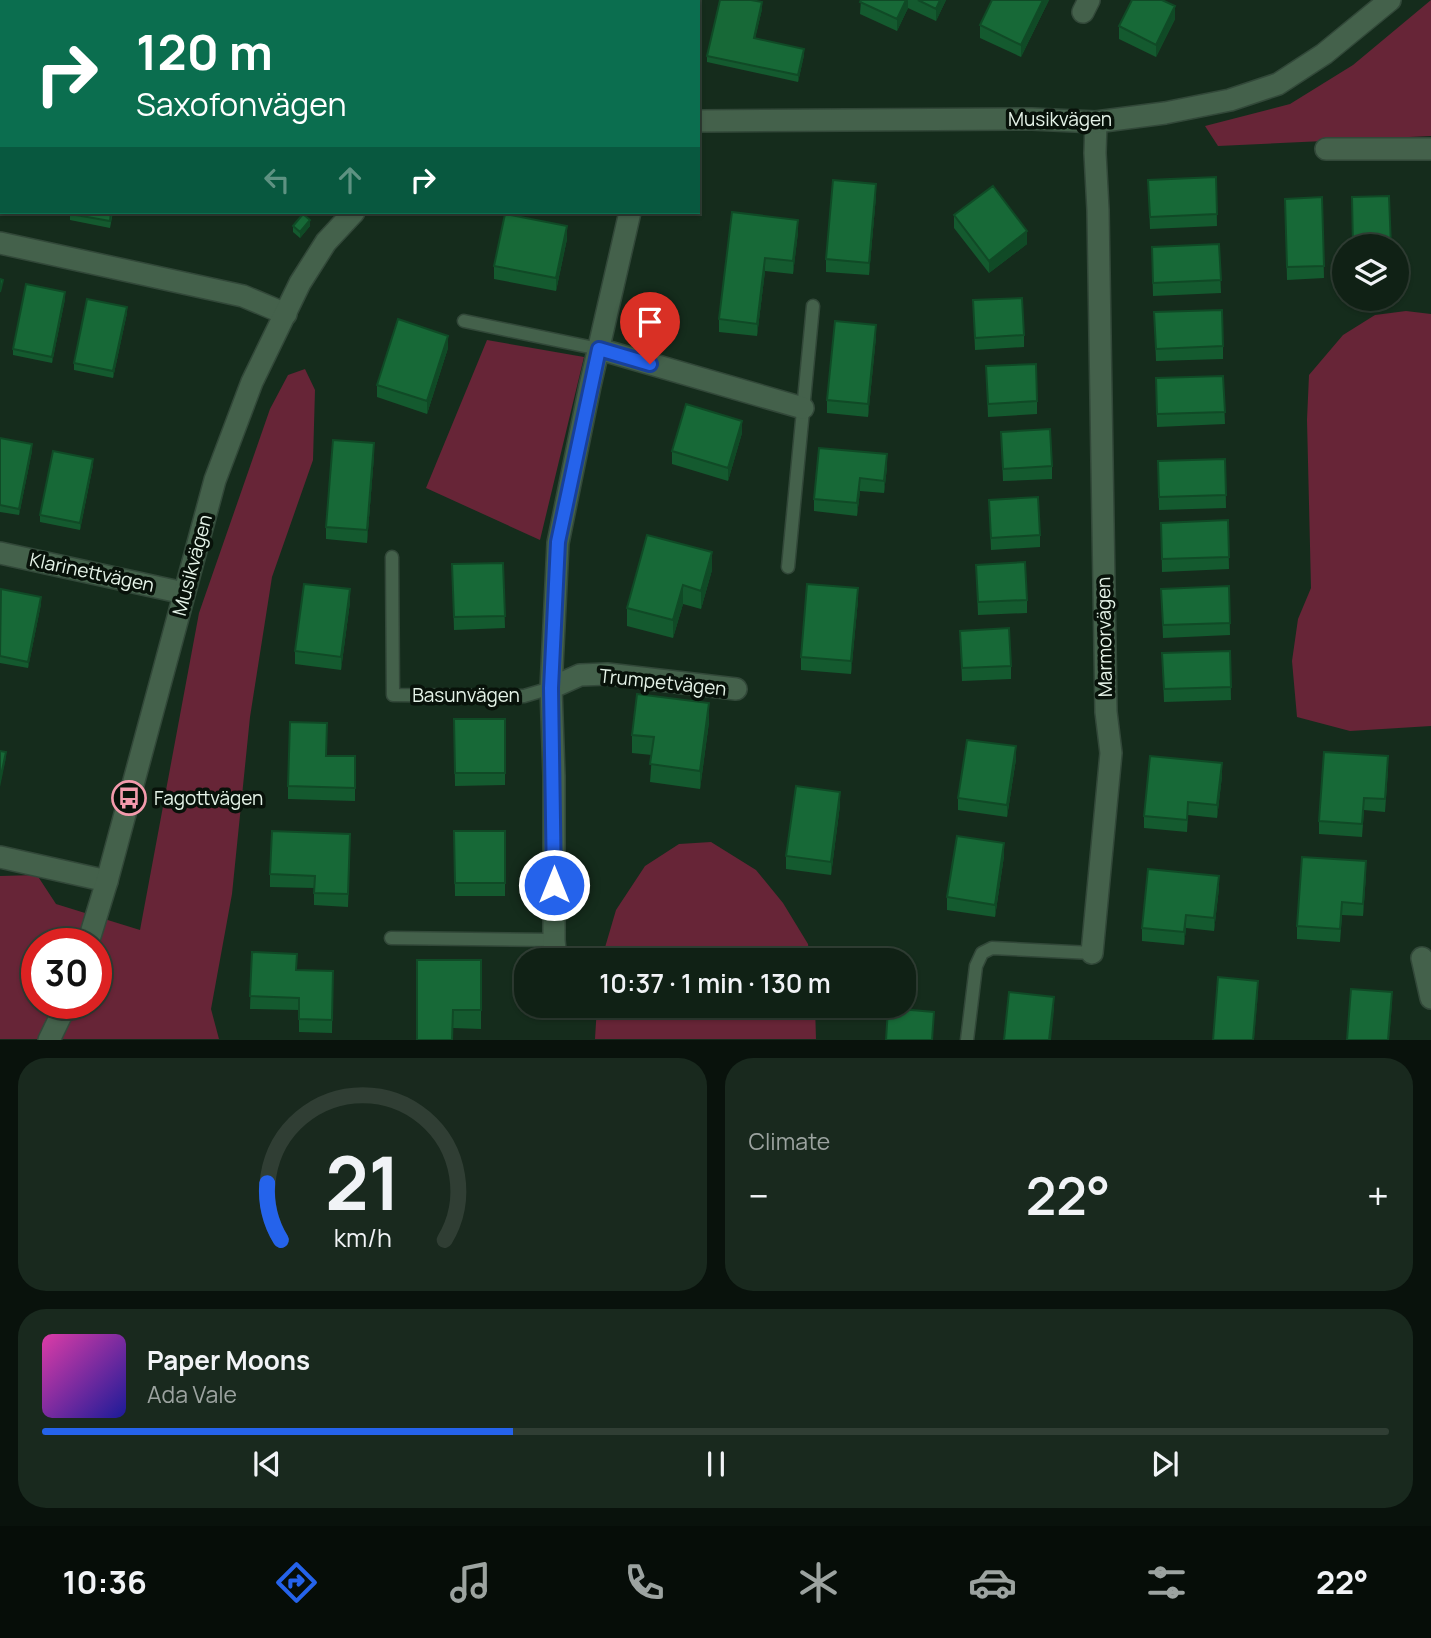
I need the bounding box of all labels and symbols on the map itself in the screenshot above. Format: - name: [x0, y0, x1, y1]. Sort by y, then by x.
- street label: Musikvägen: [1008, 106, 1112, 132]
- pin: [620, 292, 680, 364]
- street label: Musikvägen: [166, 511, 218, 619]
- street label: Klarinettvägen: [27, 546, 157, 598]
- street label: Marmorvägen: [1090, 577, 1118, 697]
- street label: Trumpetvägen: [598, 662, 728, 702]
- street label: Basunvägen: [412, 682, 520, 708]
- bus stop icon: Fagottvägen: [110, 779, 148, 817]
- place label: Fagottvägen: [154, 785, 263, 811]
- position arrow: [517, 848, 591, 922]
- speed limit sign: 30: [21, 928, 112, 1019]

